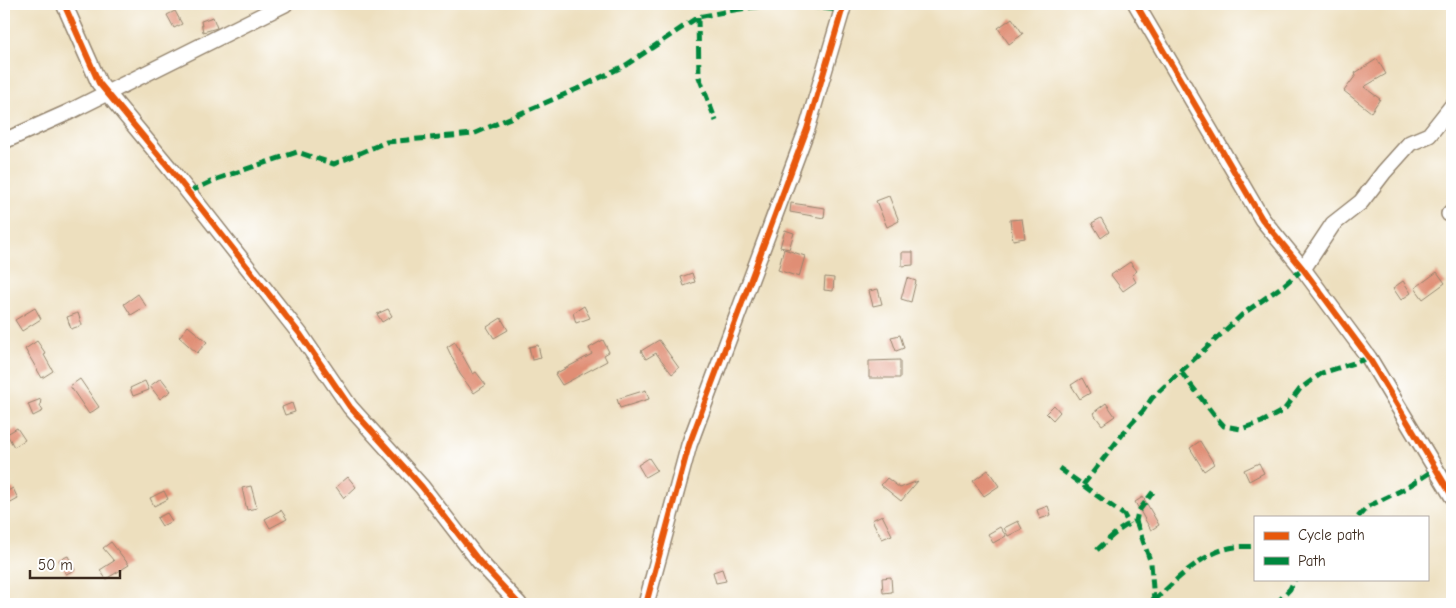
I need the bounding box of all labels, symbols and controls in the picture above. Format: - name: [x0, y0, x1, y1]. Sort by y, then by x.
- legend: [1254, 516, 1428, 580]
- text: Cycle path: [1298, 526, 1365, 544]
- scale bar: [30, 548, 120, 580]
- text: Path: [1298, 552, 1326, 570]
- text: 50 m: [38, 556, 73, 574]

